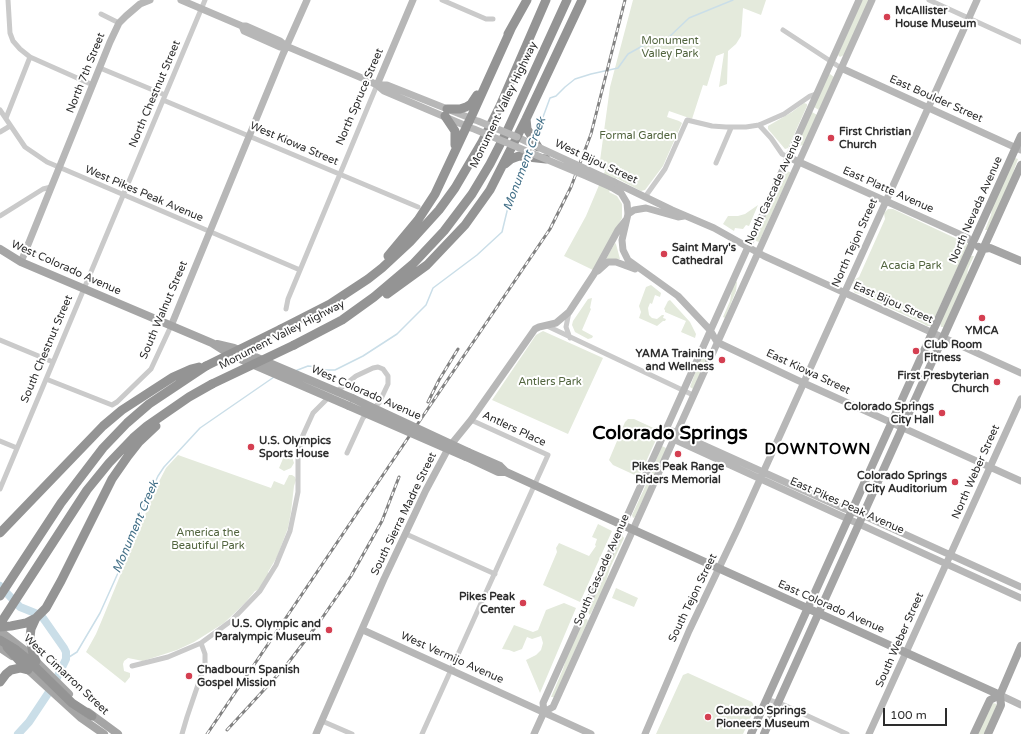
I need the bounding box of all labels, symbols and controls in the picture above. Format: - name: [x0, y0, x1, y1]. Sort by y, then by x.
- place label: McAllister House Museum: [895, 4, 976, 30]
- marker: McAllister House Museum: [882, 12, 892, 22]
- street label: North 7th Street: [64, 31, 108, 115]
- park label: Monument Valley Park: [641, 34, 699, 60]
- street label: North Chestnut Street: [126, 38, 184, 150]
- street label: Monument Valley Highway: [468, 40, 540, 170]
- street label: North Spruce Street: [334, 46, 386, 148]
- street label: East Boulder Street: [887, 72, 985, 126]
- water label: Monument Creek: [501, 115, 549, 213]
- street label: West Kiowa Street: [248, 119, 340, 169]
- place label: First Christian Church: [839, 125, 911, 151]
- park label: Formal Garden: [599, 129, 677, 143]
- street label: North Cascade Avenue: [743, 133, 805, 247]
- marker: First Christian Church: [826, 133, 836, 143]
- street label: West Bijou Street: [552, 137, 640, 187]
- street label: North Nevada Avenue: [946, 155, 1006, 265]
- street label: West Pikes Peak Avenue: [83, 163, 205, 225]
- street label: East Platte Avenue: [840, 164, 936, 216]
- street label: North Tejon Street: [829, 196, 881, 290]
- street label: West Colorado Avenue: [9, 238, 123, 298]
- place label: Saint Mary's Cathedral: [672, 241, 736, 267]
- marker: Saint Mary's Cathedral: [659, 249, 669, 259]
- street label: South Walnut Street: [137, 259, 191, 361]
- park label: Acacia Park: [880, 259, 942, 273]
- street label: East Bijou Street: [851, 279, 935, 327]
- street label: South Chestnut Street: [18, 293, 76, 405]
- street label: Monument Valley Highway: [217, 298, 347, 372]
- marker: YMCA: [977, 313, 987, 323]
- place label: YMCA: [965, 324, 999, 338]
- place label: Club Room Fitness: [924, 338, 982, 364]
- marker: Club Room Fitness: [911, 346, 921, 356]
- place label: YAMA Training and Wellness: [635, 347, 714, 373]
- street label: East Kiowa Street: [764, 347, 852, 397]
- marker: YAMA Training and Wellness: [717, 355, 727, 365]
- street label: West Colorado Avenue: [309, 363, 423, 423]
- place label: First Presbyterian Church: [897, 369, 989, 395]
- park label: Antlers Park: [518, 375, 582, 389]
- marker: First Presbyterian Church: [992, 377, 1002, 387]
- place label: Colorado Springs City Hall: [844, 400, 934, 426]
- marker: Colorado Springs City Hall: [937, 408, 947, 418]
- street label: Antlers Place: [480, 409, 548, 449]
- district label: Colorado Springs: [592, 423, 748, 445]
- street label: North Weber Street: [949, 423, 1003, 521]
- place label: U.S. Olympics Sports House: [259, 434, 331, 460]
- district label: DOWNTOWN: [765, 441, 871, 459]
- marker: U.S. Olympics Sports House: [246, 442, 256, 452]
- marker: Pikes Peak Range Riders Memorial: [673, 449, 683, 459]
- street label: South Sierra Madre Street: [368, 450, 440, 578]
- place label: Pikes Peak Range Riders Memorial: [632, 460, 724, 486]
- place label: Colorado Springs City Auditorium: [857, 469, 947, 495]
- street label: East Pikes Peak Avenue: [788, 475, 906, 537]
- marker: Colorado Springs City Auditorium: [950, 477, 960, 487]
- water label: Monument Creek: [110, 479, 162, 575]
- street label: South Cascade Avenue: [571, 512, 633, 628]
- park label: America the Beautiful Park: [171, 526, 245, 552]
- street label: South Tejon Street: [666, 552, 720, 644]
- street label: East Colorado Avenue: [776, 578, 886, 636]
- place label: Pikes Peak Center: [459, 590, 515, 616]
- street label: South Weber Street: [873, 591, 927, 689]
- marker: Pikes Peak Center: [518, 598, 528, 608]
- place label: U.S. Olympic and Paralympic Museum: [215, 617, 321, 643]
- marker: U.S. Olympic and Paralympic Museum: [324, 625, 334, 635]
- street label: West Vermijo Avenue: [399, 629, 505, 687]
- street label: West Cimarron Street: [21, 632, 111, 718]
- place label: Chadbourn Spanish Gospel Mission: [197, 663, 300, 689]
- marker: Chadbourn Spanish Gospel Mission: [184, 671, 194, 681]
- scale bar: [885, 700, 949, 726]
- place label: Colorado Springs Pioneers Museum: [716, 704, 810, 730]
- text: 100 m: [890, 708, 927, 722]
- marker: Colorado Springs Pioneers Museum: [703, 712, 713, 722]

